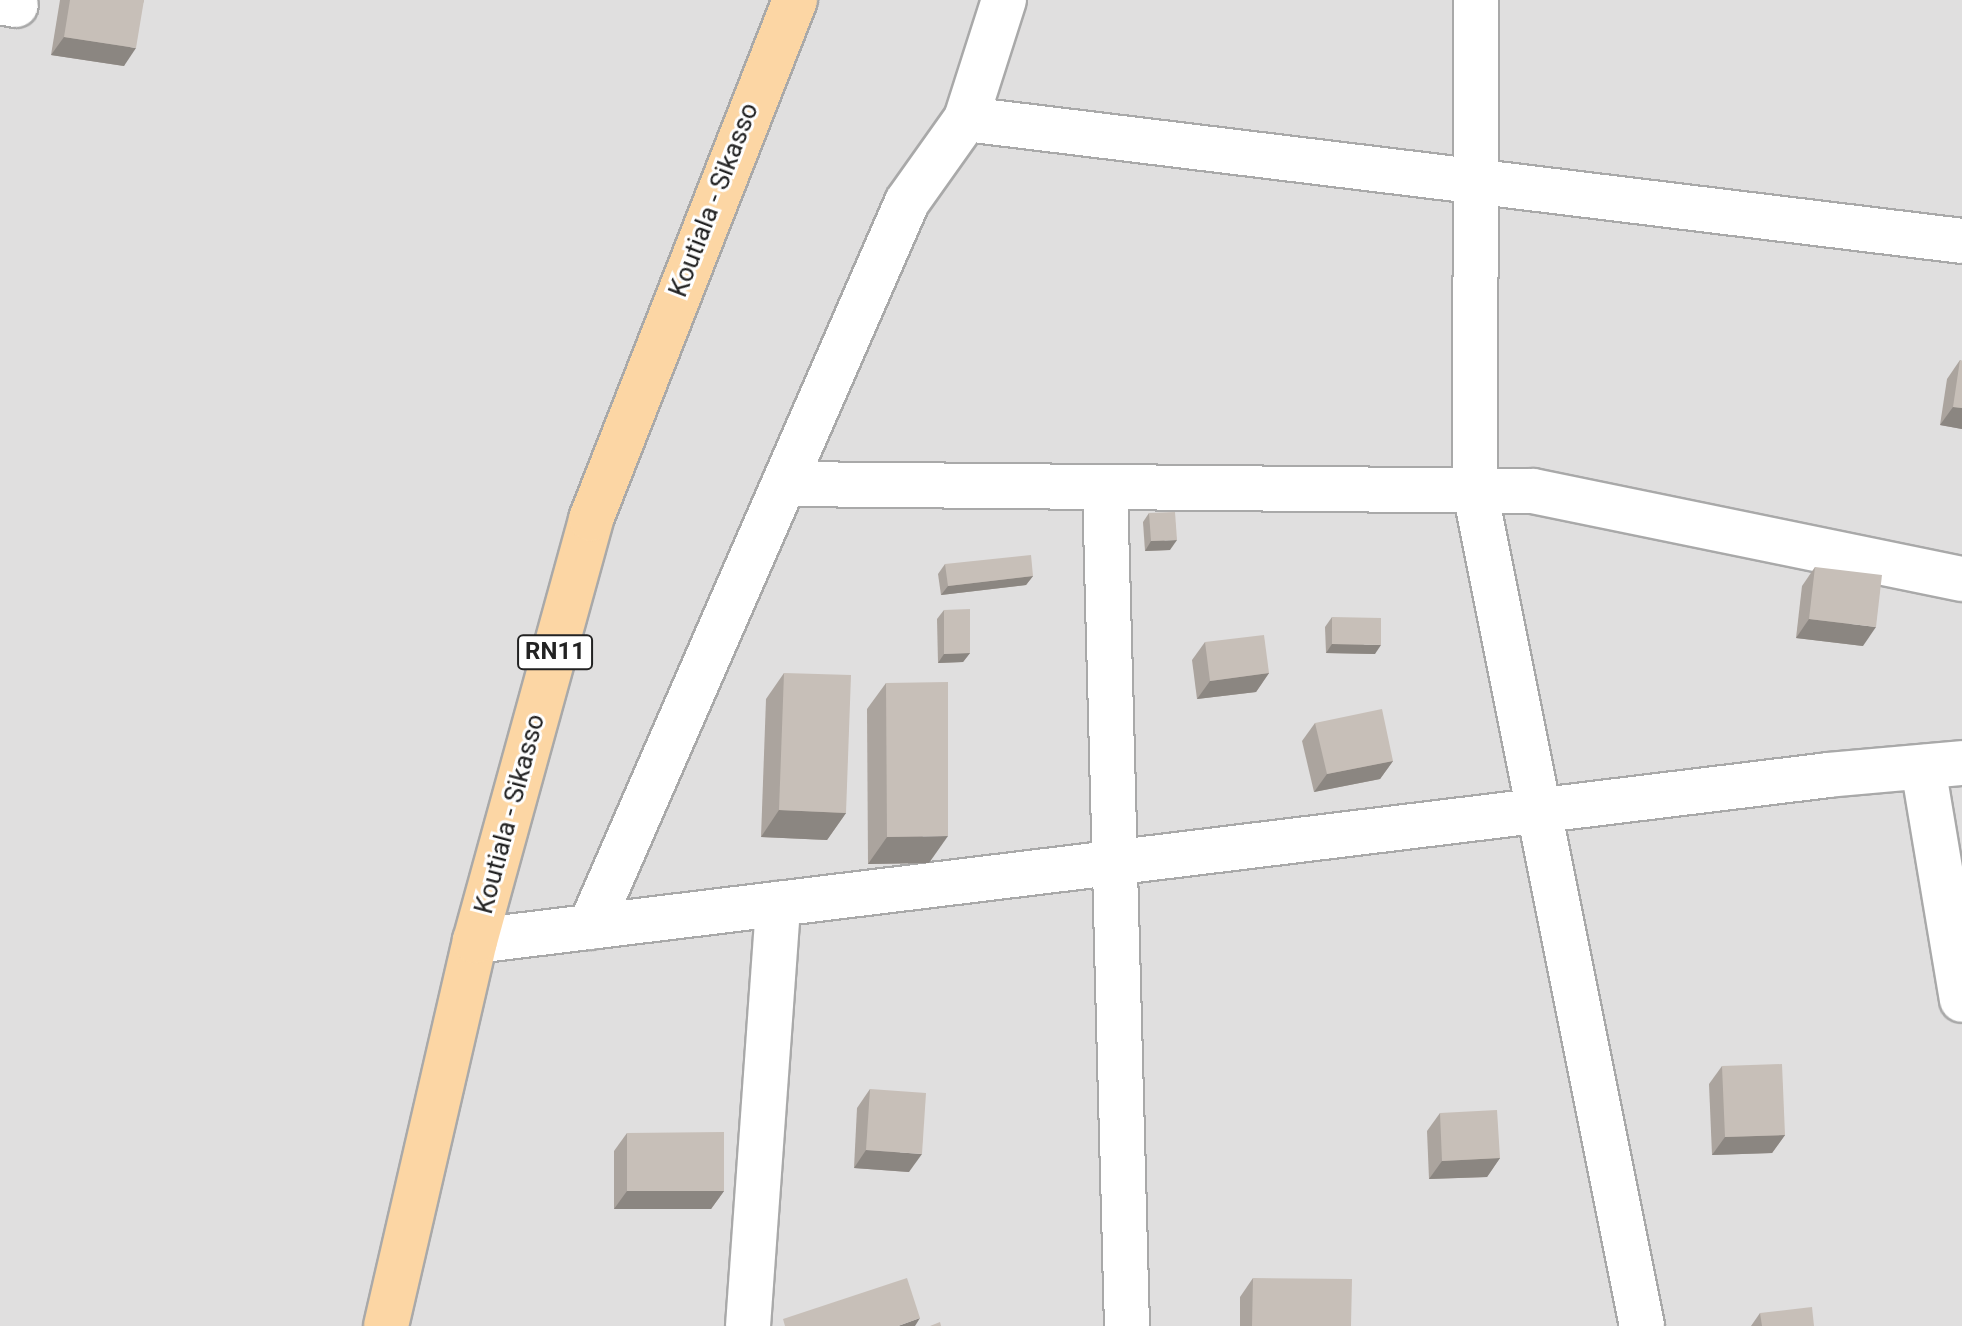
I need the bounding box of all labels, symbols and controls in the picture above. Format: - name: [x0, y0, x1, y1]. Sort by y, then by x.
- street label: Koutiala - Sikasso: [663, 99, 765, 301]
- road number: RN11: [517, 632, 593, 672]
- street label: Koutiala - Sikasso: [468, 711, 552, 917]

